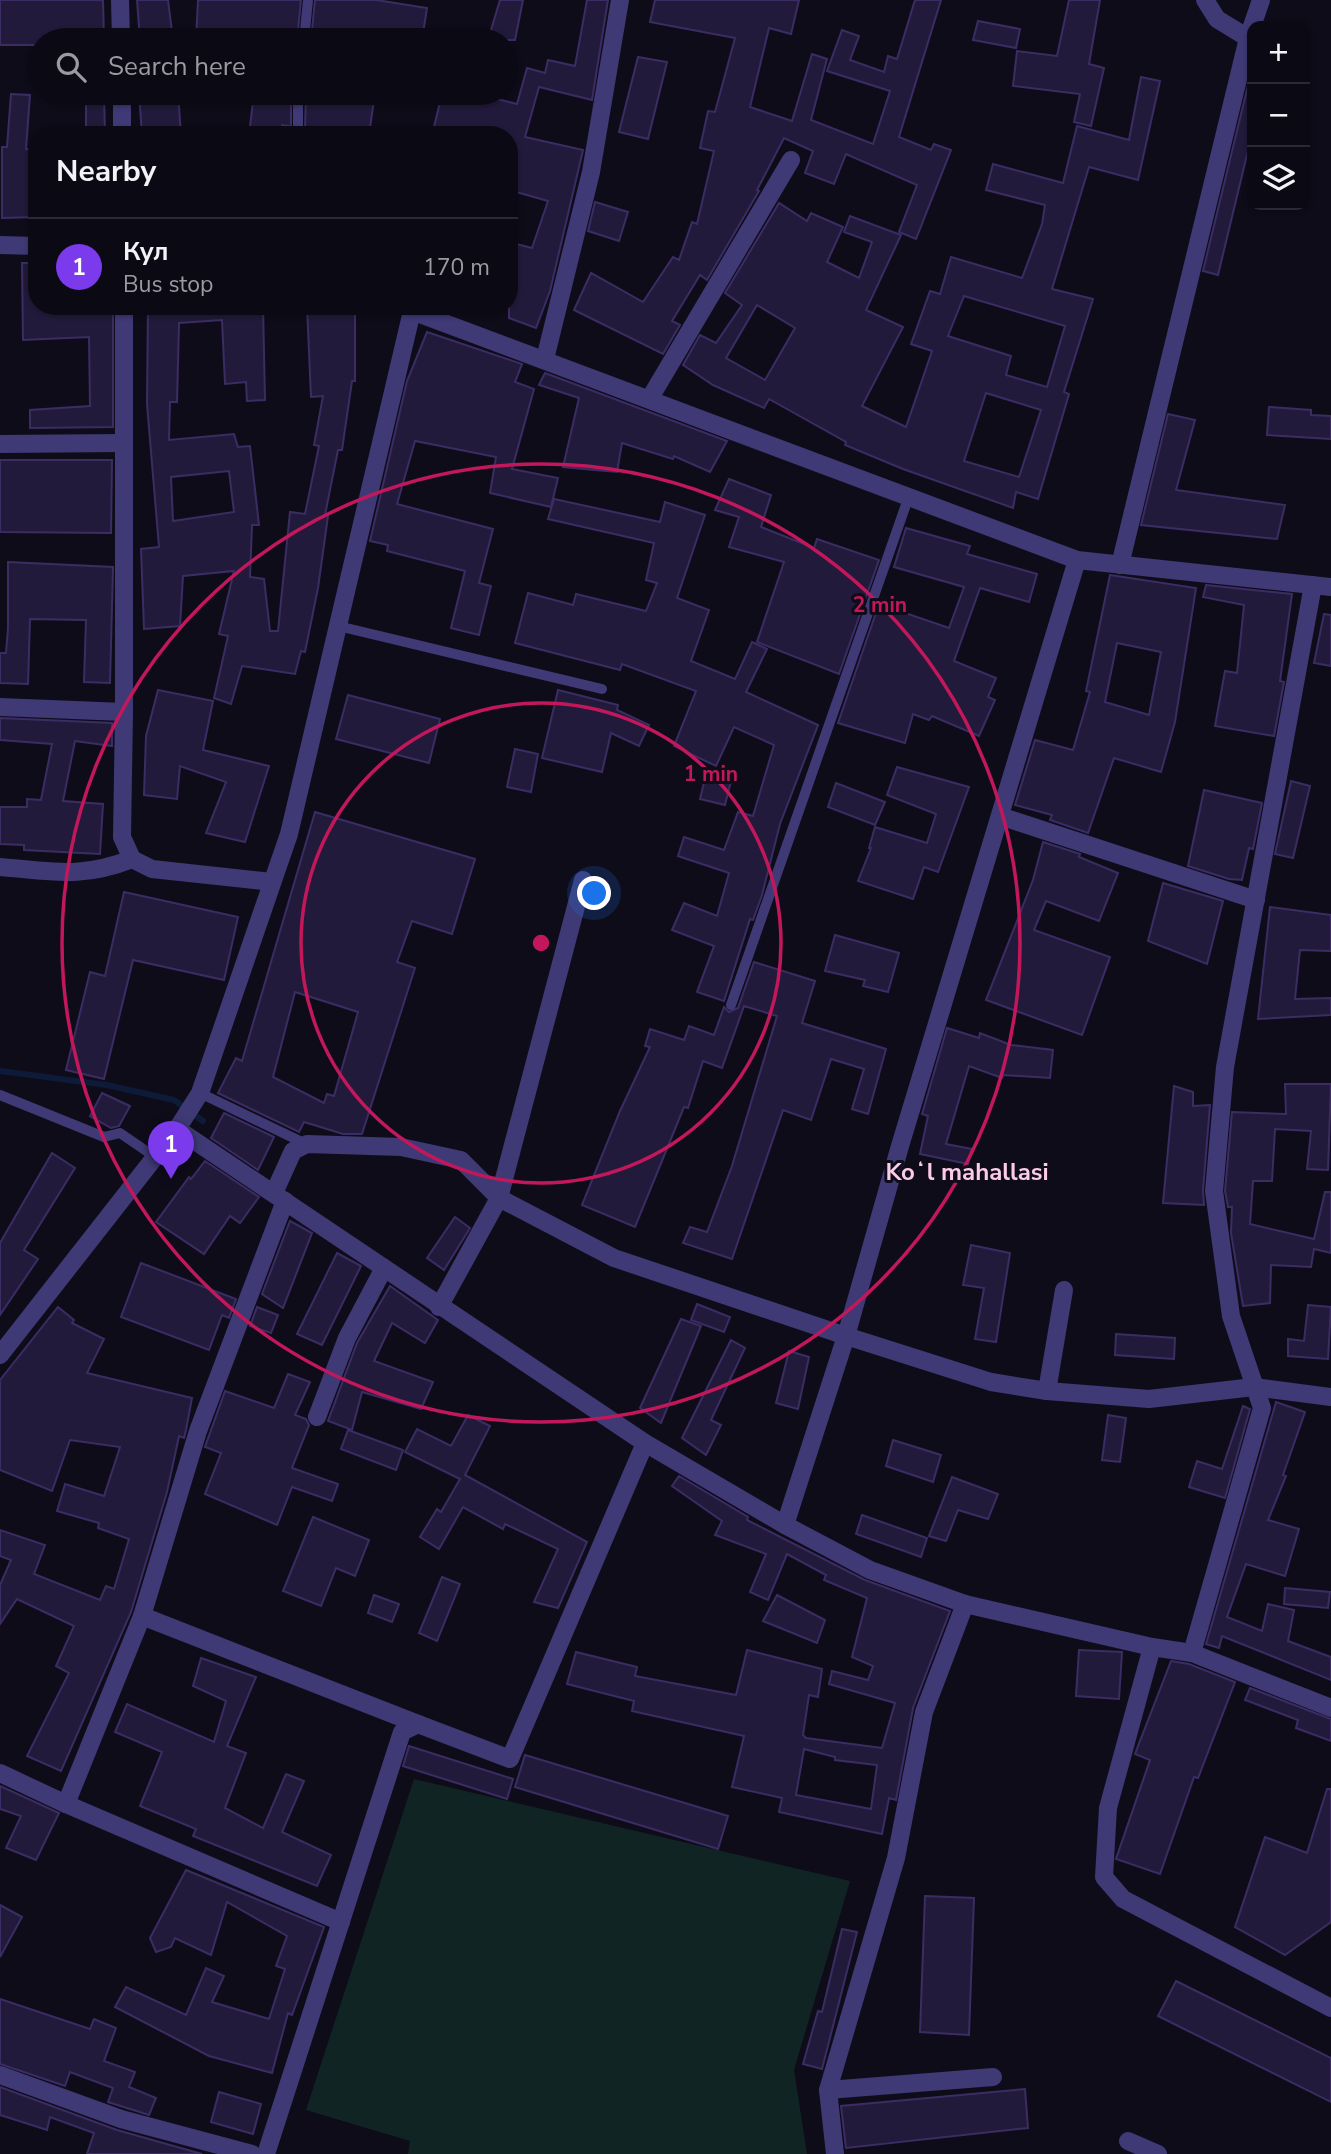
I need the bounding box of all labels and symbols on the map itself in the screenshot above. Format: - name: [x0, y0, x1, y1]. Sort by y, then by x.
- text: 2 min: [853, 591, 907, 619]
- text: 1 min: [684, 760, 738, 788]
- your location: [577, 876, 611, 910]
- centre of rings: [529, 931, 553, 955]
- pin: 1: [148, 1121, 194, 1179]
- district label: Koʻl mahallasi: [885, 1156, 1049, 1188]

